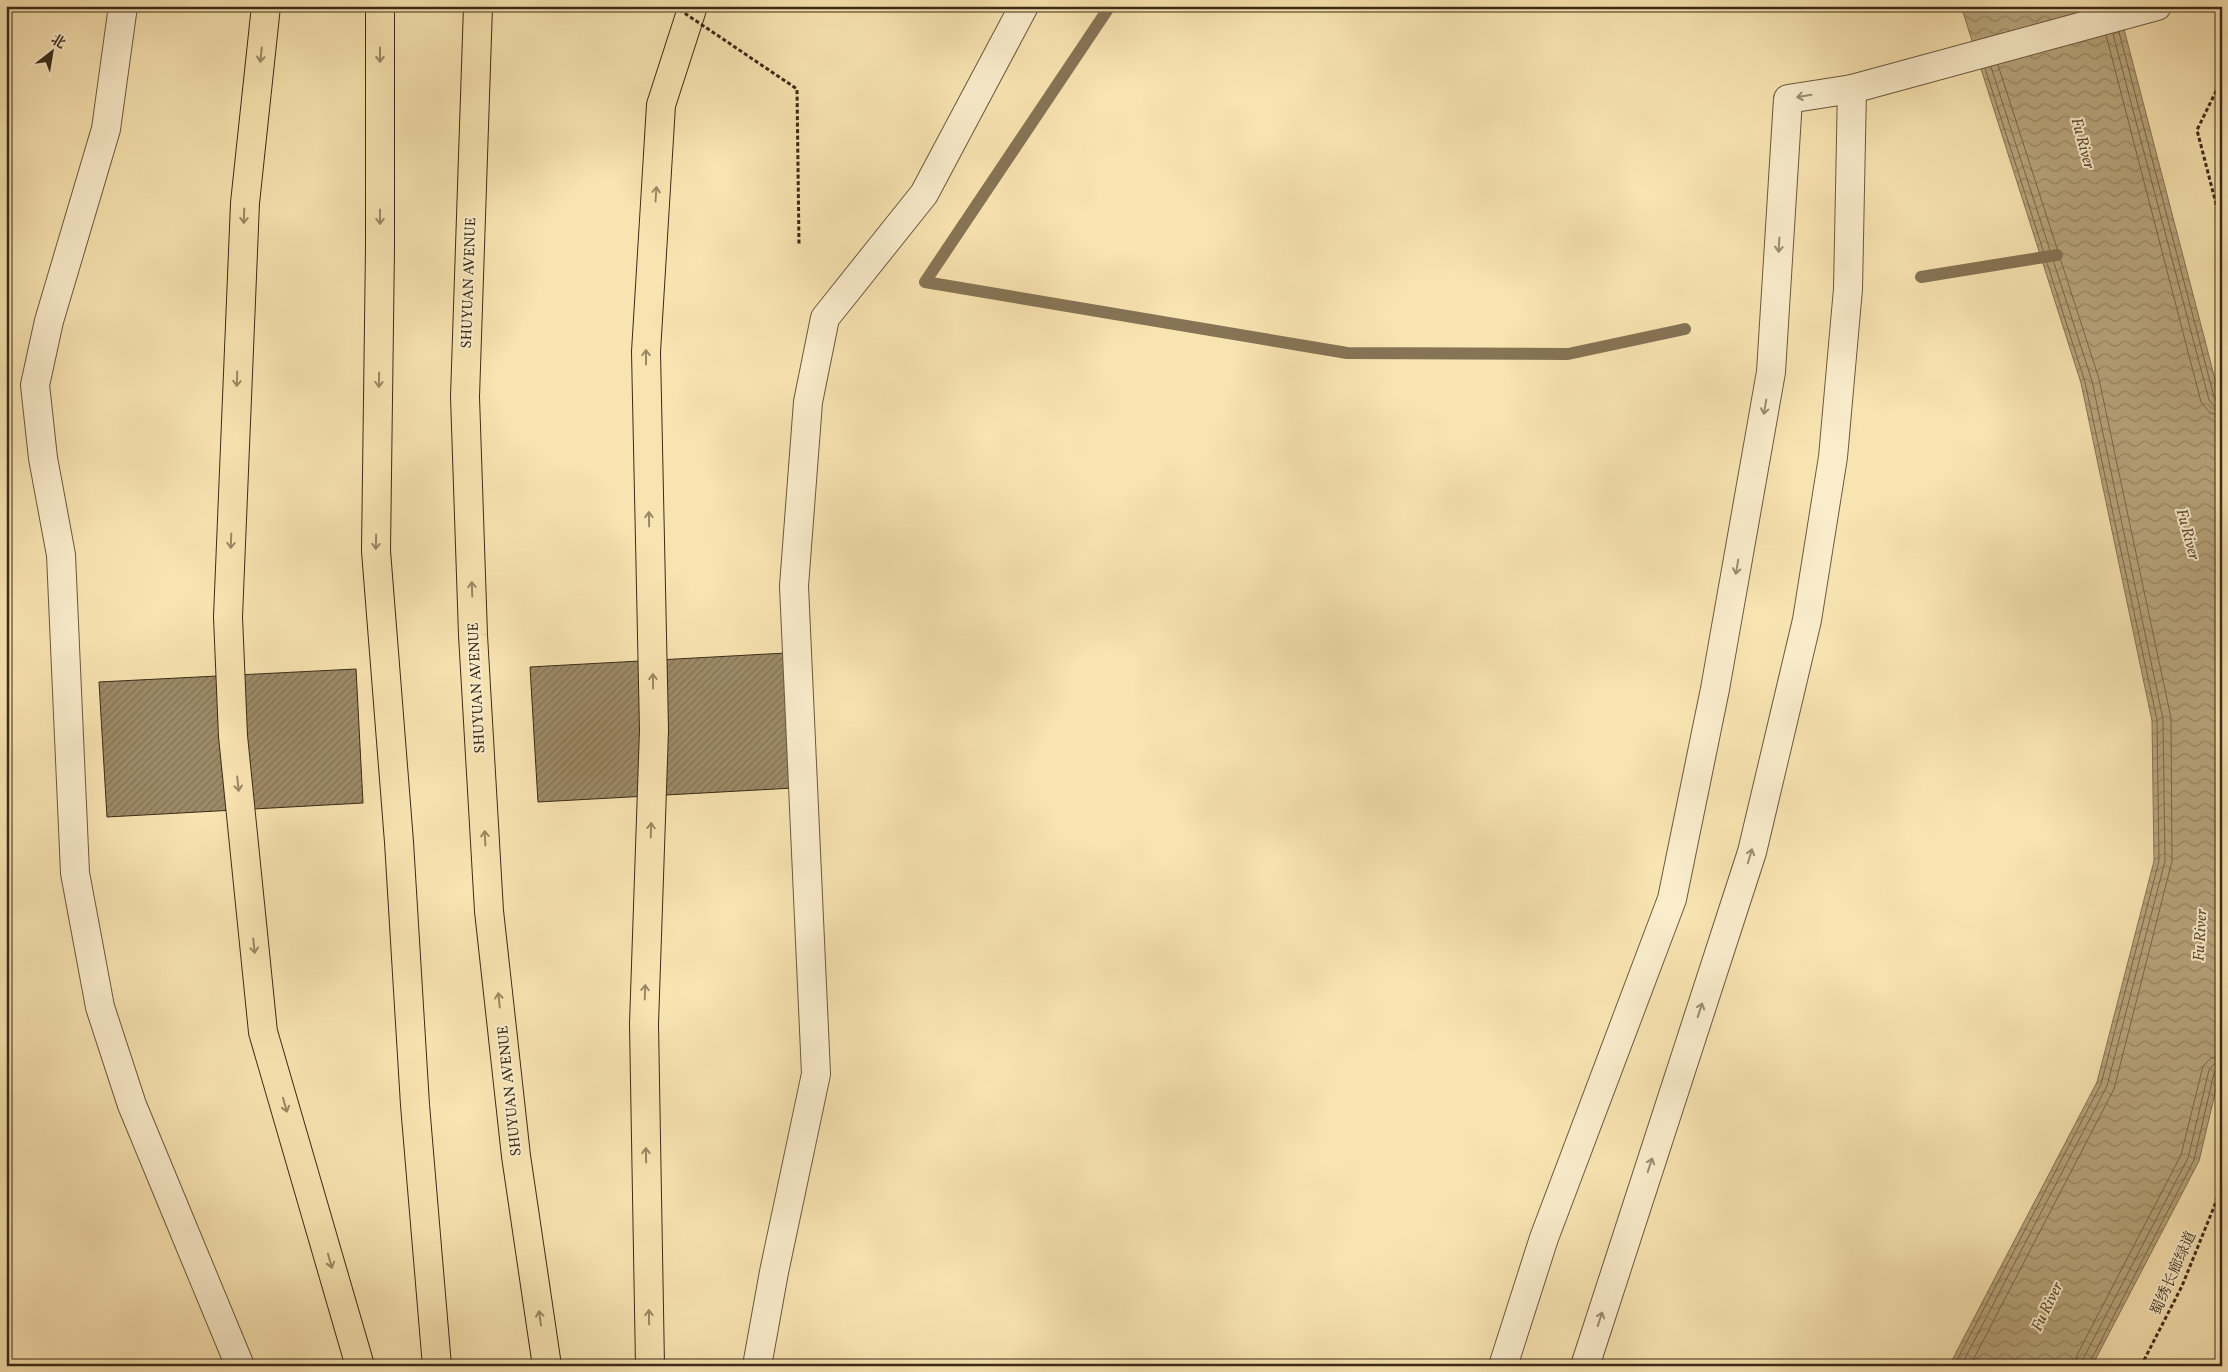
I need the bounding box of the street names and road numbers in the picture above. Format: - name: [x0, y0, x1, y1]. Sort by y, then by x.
- street label: SHUYUAN AVENUE: [457, 217, 482, 349]
- street label: SHUYUAN AVENUE: [464, 622, 491, 754]
- street label: SHUYUAN AVENUE: [493, 1024, 528, 1157]
- street label: 蜀绣长廊绿道: [2146, 1228, 2202, 1319]

